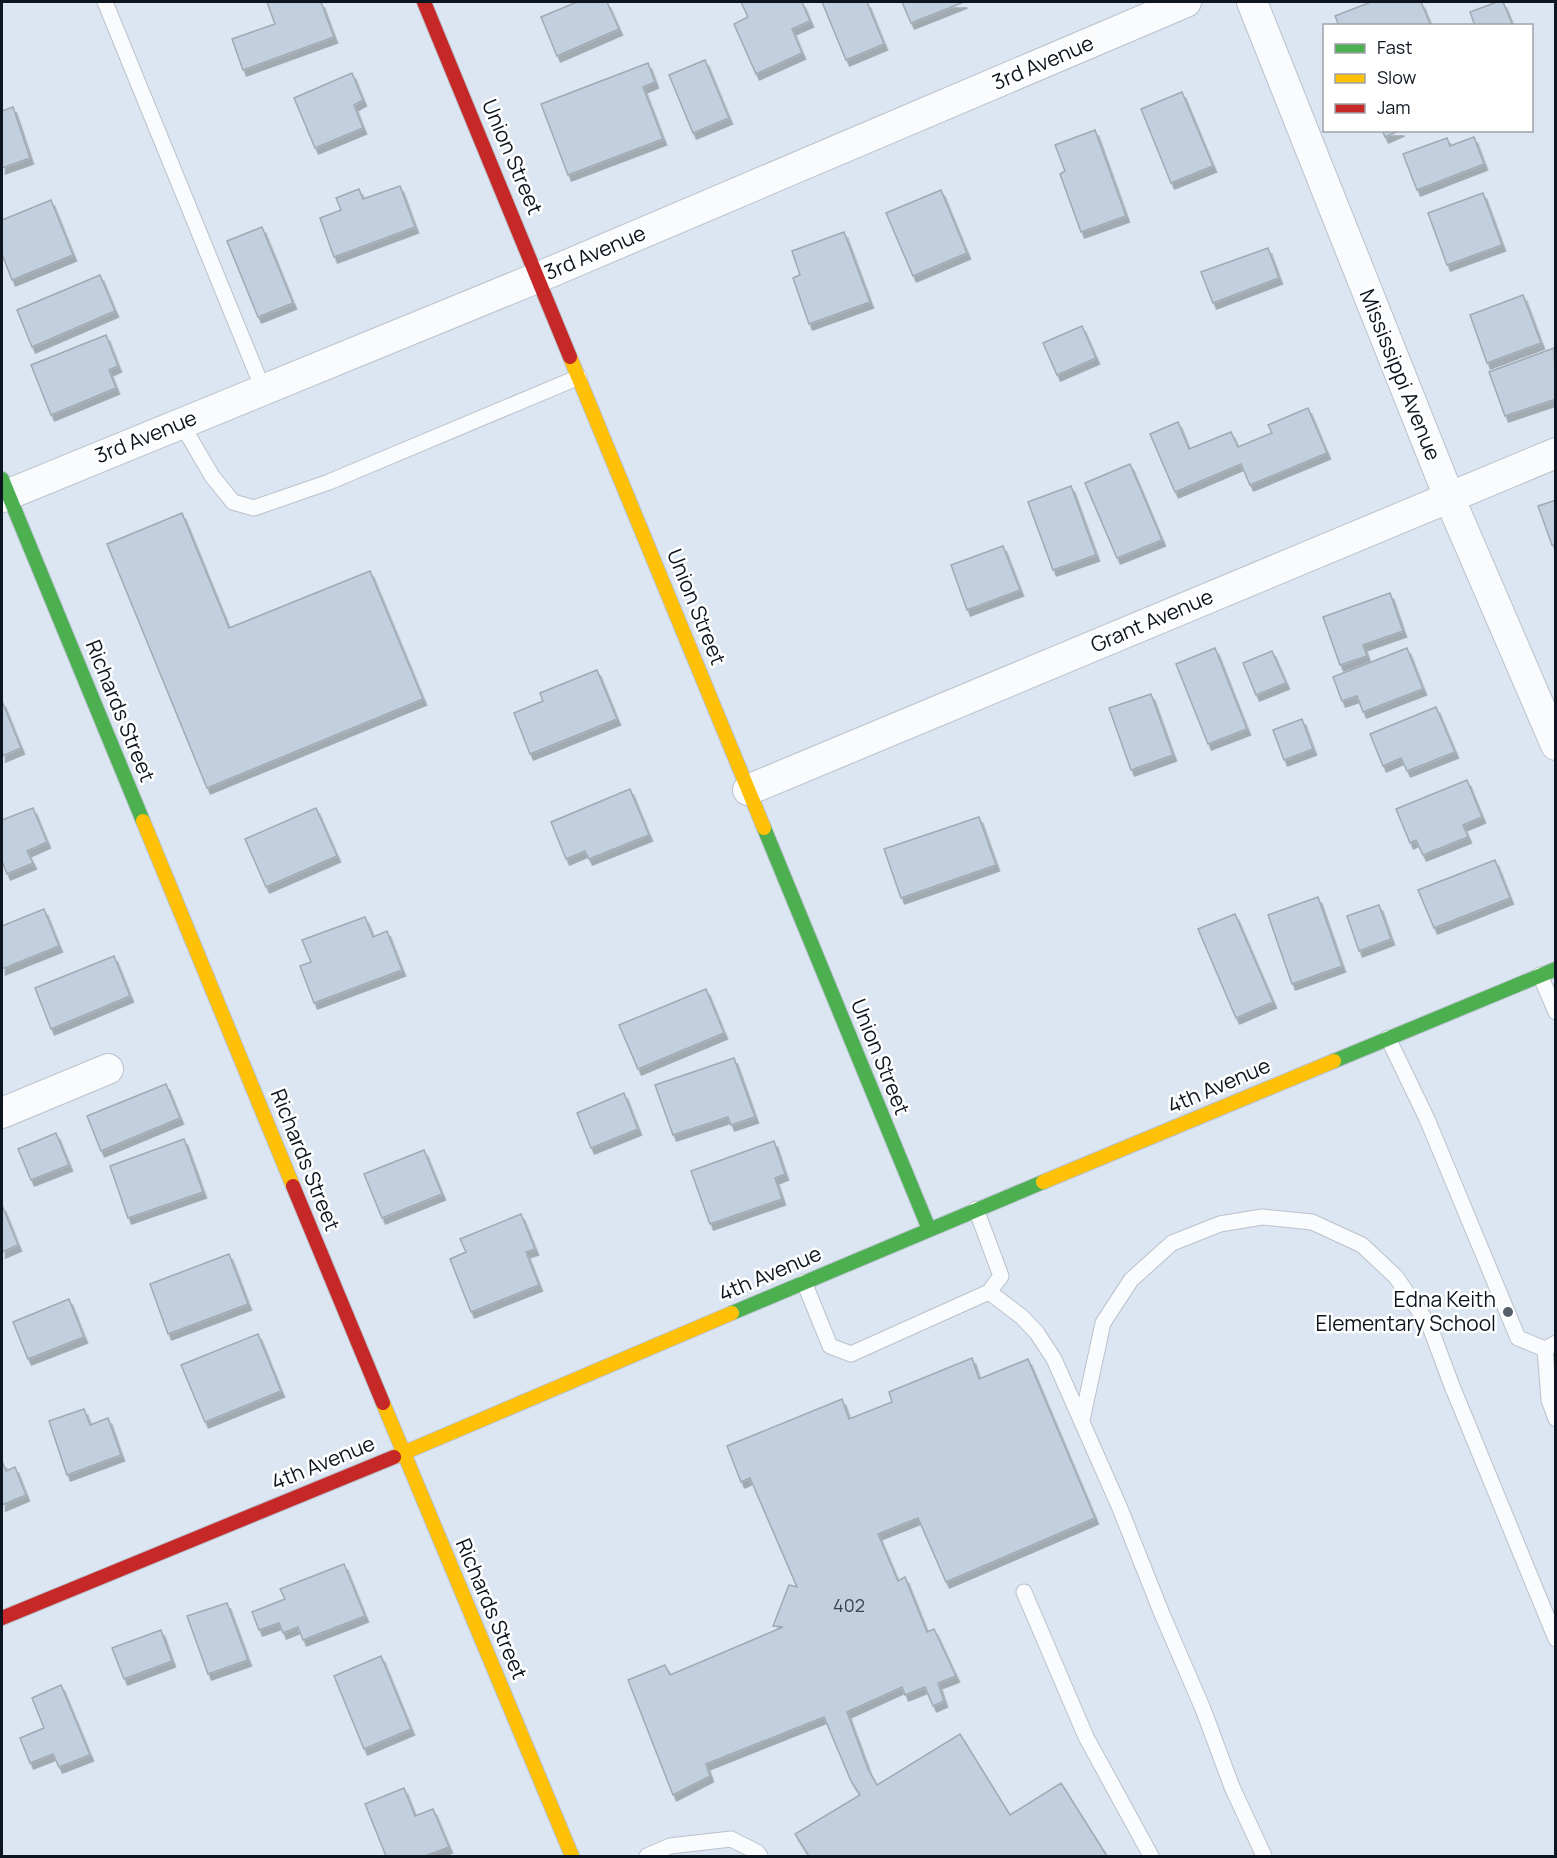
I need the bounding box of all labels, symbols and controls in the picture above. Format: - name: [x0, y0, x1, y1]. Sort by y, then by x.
- legend: [1323, 24, 1533, 132]
- street label: 3rd Avenue: [988, 28, 1098, 96]
- text: Fast: [1377, 35, 1412, 59]
- text: Slow: [1377, 65, 1417, 89]
- street label: Union Street: [476, 95, 550, 219]
- text: Jam: [1377, 95, 1411, 119]
- street label: 3rd Avenue: [540, 218, 650, 286]
- street label: Mississippi Avenue: [1354, 285, 1448, 464]
- street label: 3rd Avenue: [91, 403, 201, 469]
- street label: Union Street: [661, 544, 733, 669]
- street label: Grant Avenue: [1086, 582, 1217, 658]
- street label: Richards Street: [80, 636, 162, 786]
- street label: Union Street: [845, 994, 917, 1119]
- street label: 4th Avenue: [1163, 1051, 1274, 1119]
- street label: Richards Street: [265, 1085, 347, 1235]
- street label: 4th Avenue: [714, 1239, 825, 1307]
- place label: Edna Keith Elementary School: [1315, 1285, 1496, 1337]
- marker: Edna Keith Elementary School: [1501, 1305, 1515, 1319]
- street label: 4th Avenue: [267, 1429, 379, 1496]
- street label: Richards Street: [450, 1534, 534, 1683]
- house number: 402: [833, 1593, 865, 1617]

